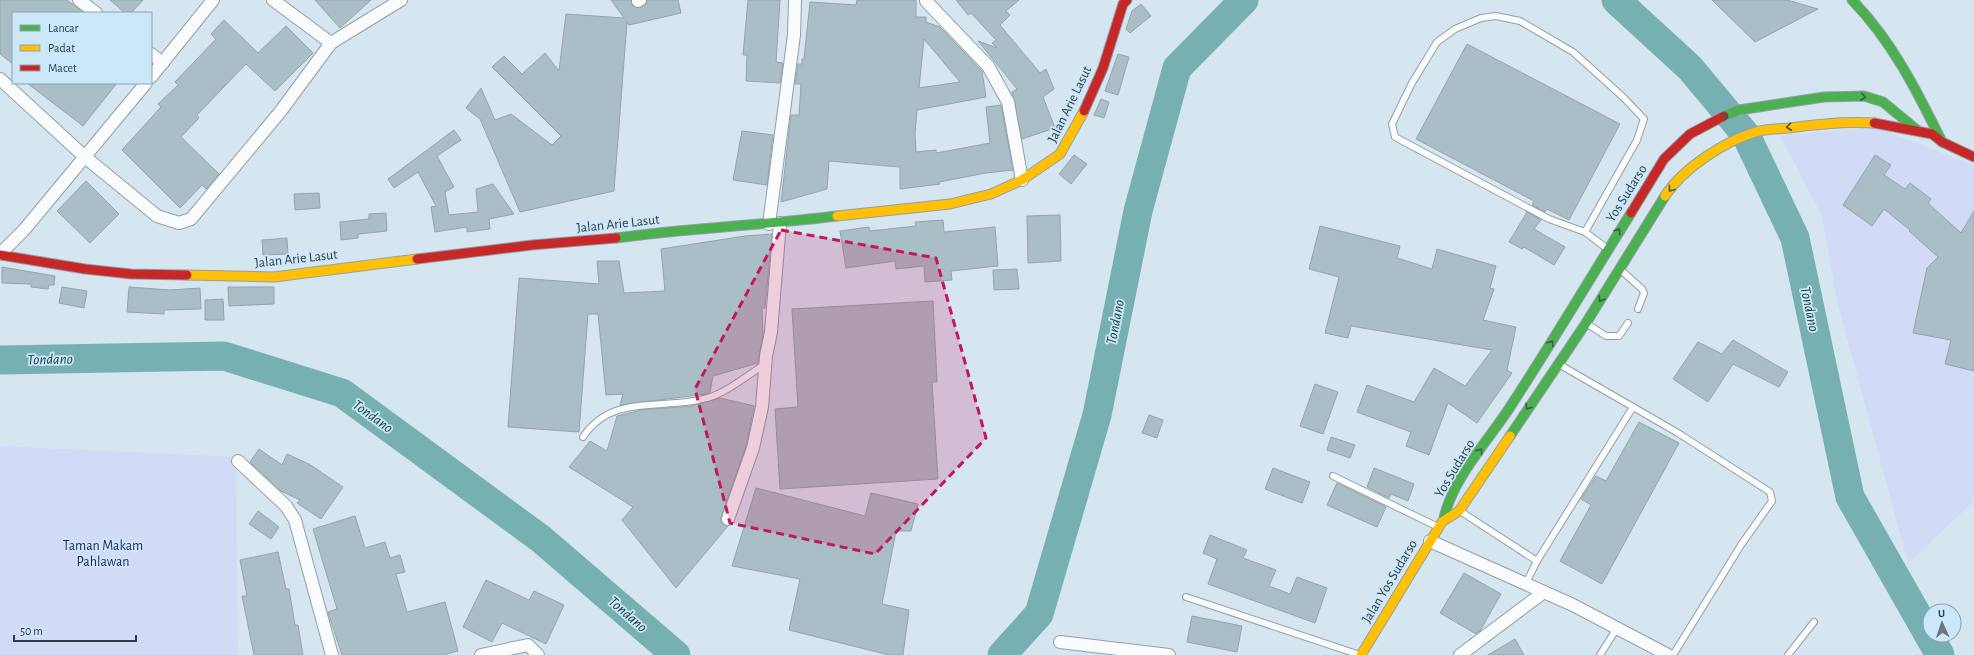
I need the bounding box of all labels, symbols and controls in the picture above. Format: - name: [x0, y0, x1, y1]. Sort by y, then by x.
- legend: [12, 12, 152, 84]
- text: Lancar: [48, 22, 79, 34]
- text: Padat: [48, 42, 75, 54]
- text: Macet: [48, 62, 77, 74]
- street label: Jalan Arie Lasut: [1045, 63, 1095, 145]
- one-way arrow: [1860, 92, 1866, 101]
- one-way arrow: [1721, 113, 1728, 121]
- one-way arrow: [1786, 122, 1792, 131]
- street label: Yos Sudarso: [1604, 162, 1650, 225]
- one-way arrow: [1668, 185, 1675, 192]
- street label: Jalan Arie Lasut: [576, 213, 661, 235]
- one-way arrow: [1613, 229, 1620, 236]
- street label: Jalan Arie Lasut: [254, 248, 339, 270]
- water label: Tondano: [1797, 285, 1822, 333]
- one-way arrow: [1598, 295, 1605, 302]
- water label: Tondano: [1104, 298, 1127, 346]
- one-way arrow: [1546, 340, 1554, 347]
- water label: Tondano: [27, 352, 73, 367]
- water label: Tondano: [350, 397, 396, 436]
- one-way arrow: [1525, 403, 1533, 410]
- street label: Yos Sudarso: [1432, 437, 1478, 500]
- one-way arrow: [1475, 449, 1482, 456]
- street label: Jalan Yos Sudarso: [1359, 537, 1420, 626]
- park label: Taman Makam Pahlawan: [63, 539, 143, 569]
- water label: Tondano: [606, 594, 650, 635]
- north arrow: [1922, 603, 1962, 643]
- text: U: [1938, 608, 1945, 619]
- scale bar: [14, 617, 136, 643]
- text: 50 m: [20, 625, 43, 637]

